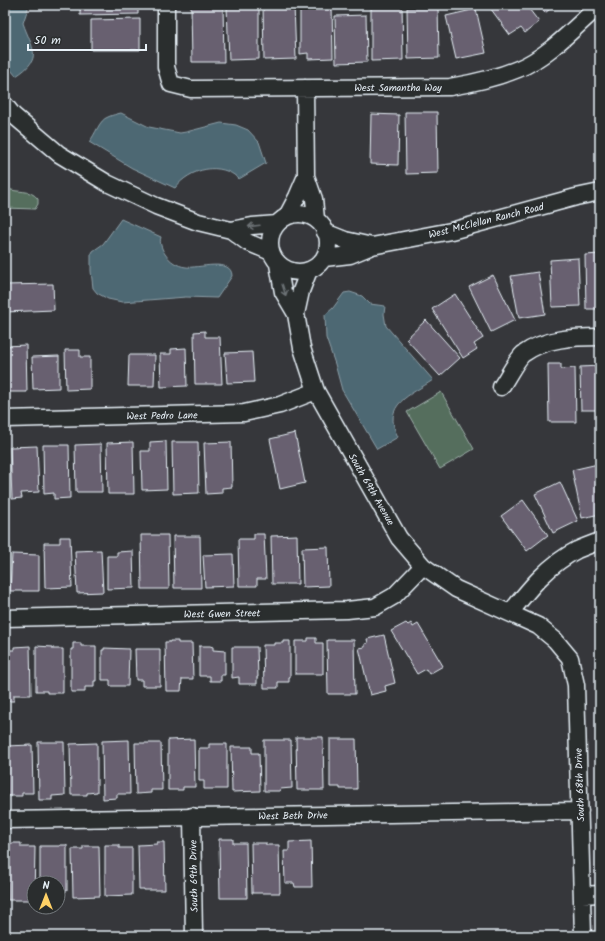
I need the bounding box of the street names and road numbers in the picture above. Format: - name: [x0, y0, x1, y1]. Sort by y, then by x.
- street label: West Samantha Way: [354, 80, 442, 96]
- street label: West McClellan Ranch Road: [427, 199, 547, 243]
- street label: West Pedro Lane: [126, 407, 198, 425]
- street label: South 69th Avenue: [344, 450, 399, 529]
- street label: West Gwen Street: [184, 605, 261, 623]
- street label: South 68th Drive: [571, 747, 589, 822]
- street label: West Beth Drive: [258, 807, 328, 825]
- street label: South 69th Drive: [185, 839, 203, 912]

